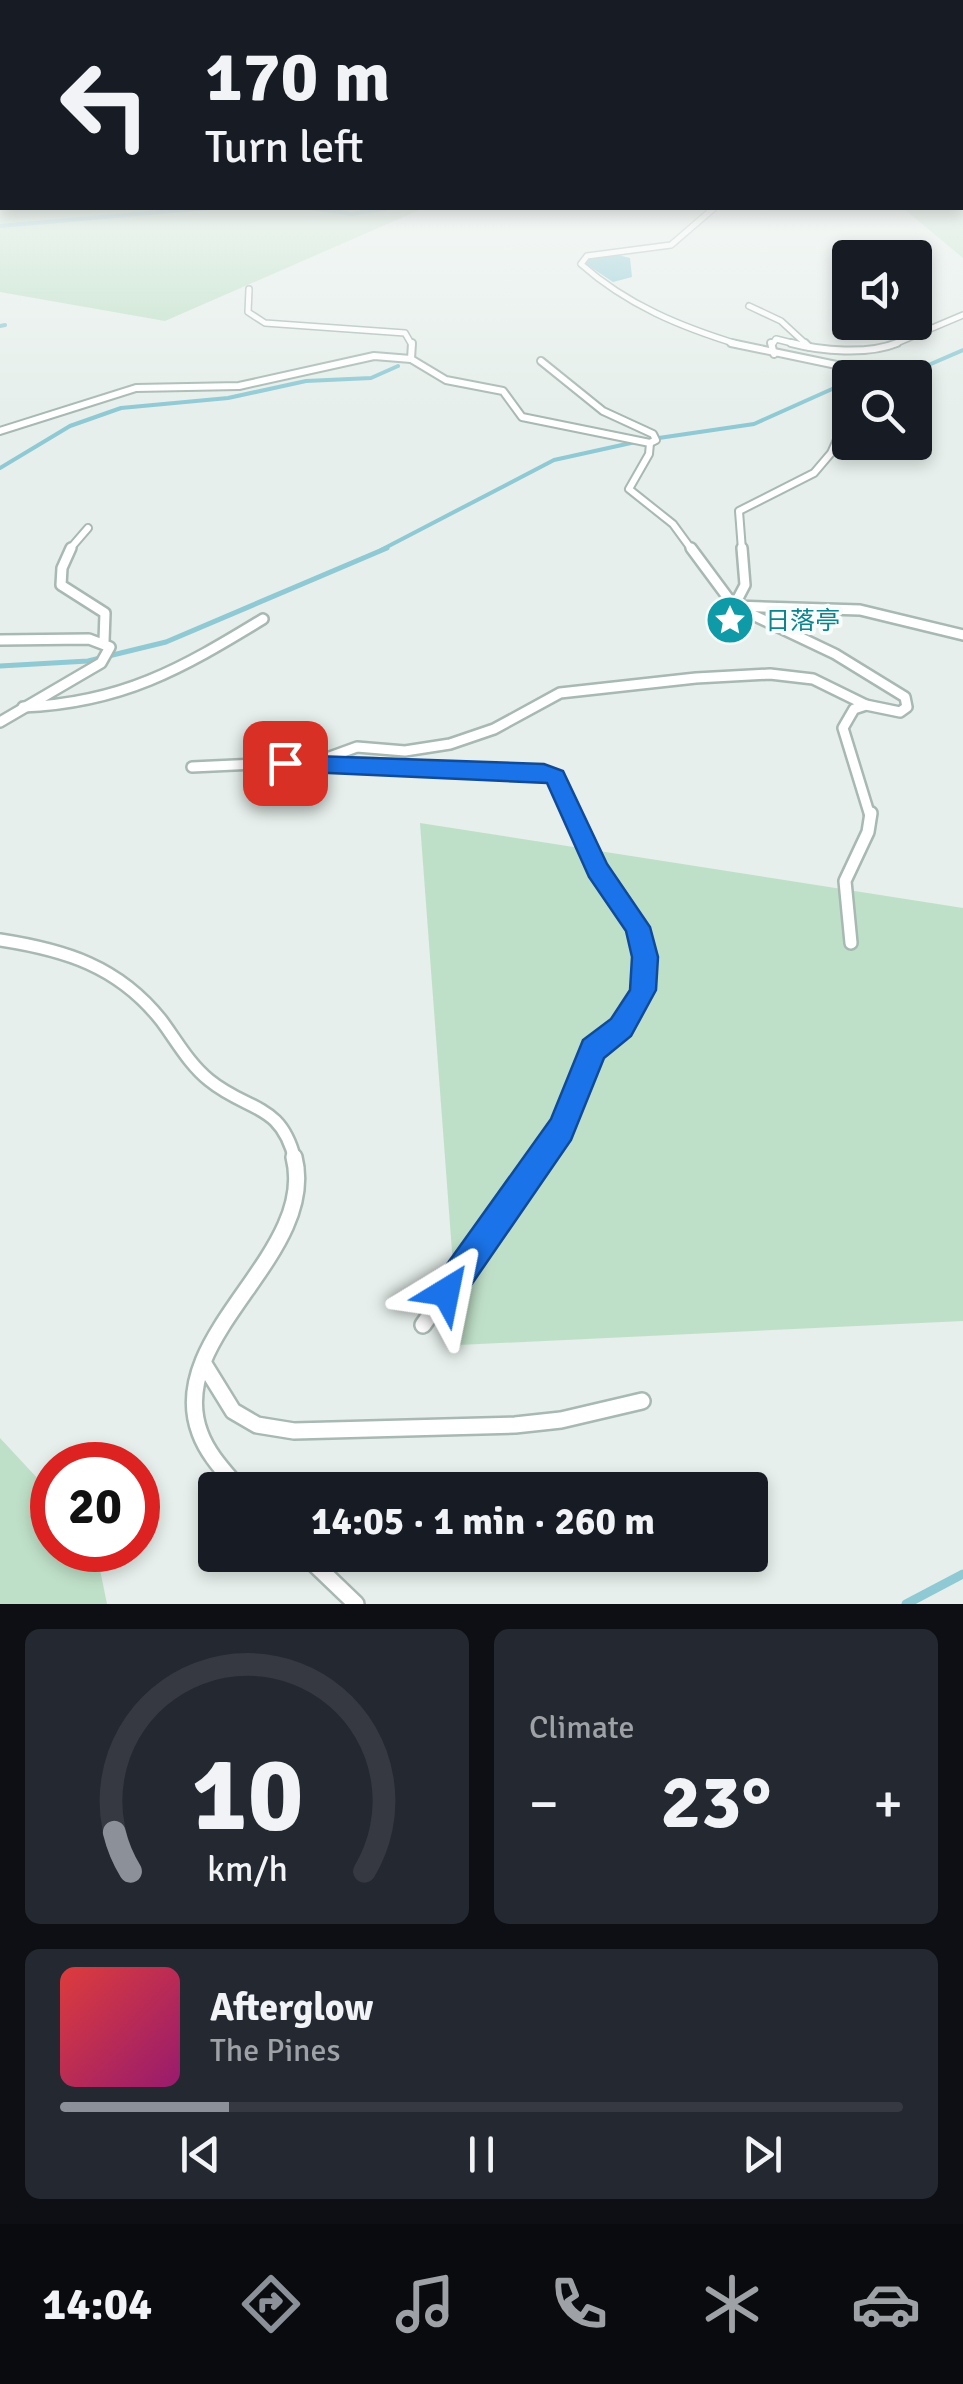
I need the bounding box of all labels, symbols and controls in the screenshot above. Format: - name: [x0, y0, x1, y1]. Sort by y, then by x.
- text: 170 m: [205, 34, 390, 120]
- icon: left: [40, 40, 170, 170]
- text: Turn left: [205, 120, 364, 175]
- map controls: [832, 240, 932, 460]
- button: sound: [832, 240, 932, 340]
- button: search: [832, 360, 932, 460]
- place icon: 日落亭: [704, 594, 756, 646]
- place label: 日落亭: [765, 605, 840, 636]
- pin: [243, 721, 328, 806]
- icon: arrive: [258, 736, 313, 791]
- position arrow: [394, 1240, 498, 1344]
- speed limit sign: 20: [30, 1442, 160, 1572]
- text: 14:05 · 1 min · 260 m: [311, 1498, 655, 1545]
- text: Climate: [529, 1708, 635, 1747]
- text: 10: [191, 1731, 303, 1859]
- text: 23°: [661, 1756, 772, 1849]
- text: −: [529, 1770, 559, 1838]
- text: +: [873, 1770, 903, 1838]
- text: km/h: [207, 1847, 287, 1891]
- text: Afterglow: [210, 1984, 373, 2031]
- text: The Pines: [210, 2031, 341, 2070]
- icon: previous: [173, 2127, 228, 2182]
- icon: pause: [454, 2127, 509, 2182]
- icon: next: [735, 2127, 790, 2182]
- icon: directions: [236, 2269, 306, 2339]
- icon: music: [390, 2269, 460, 2339]
- icon: phone: [544, 2269, 614, 2339]
- icon: climate: [697, 2269, 767, 2339]
- icon: car: [851, 2269, 921, 2339]
- text: 14:04: [42, 2277, 152, 2332]

